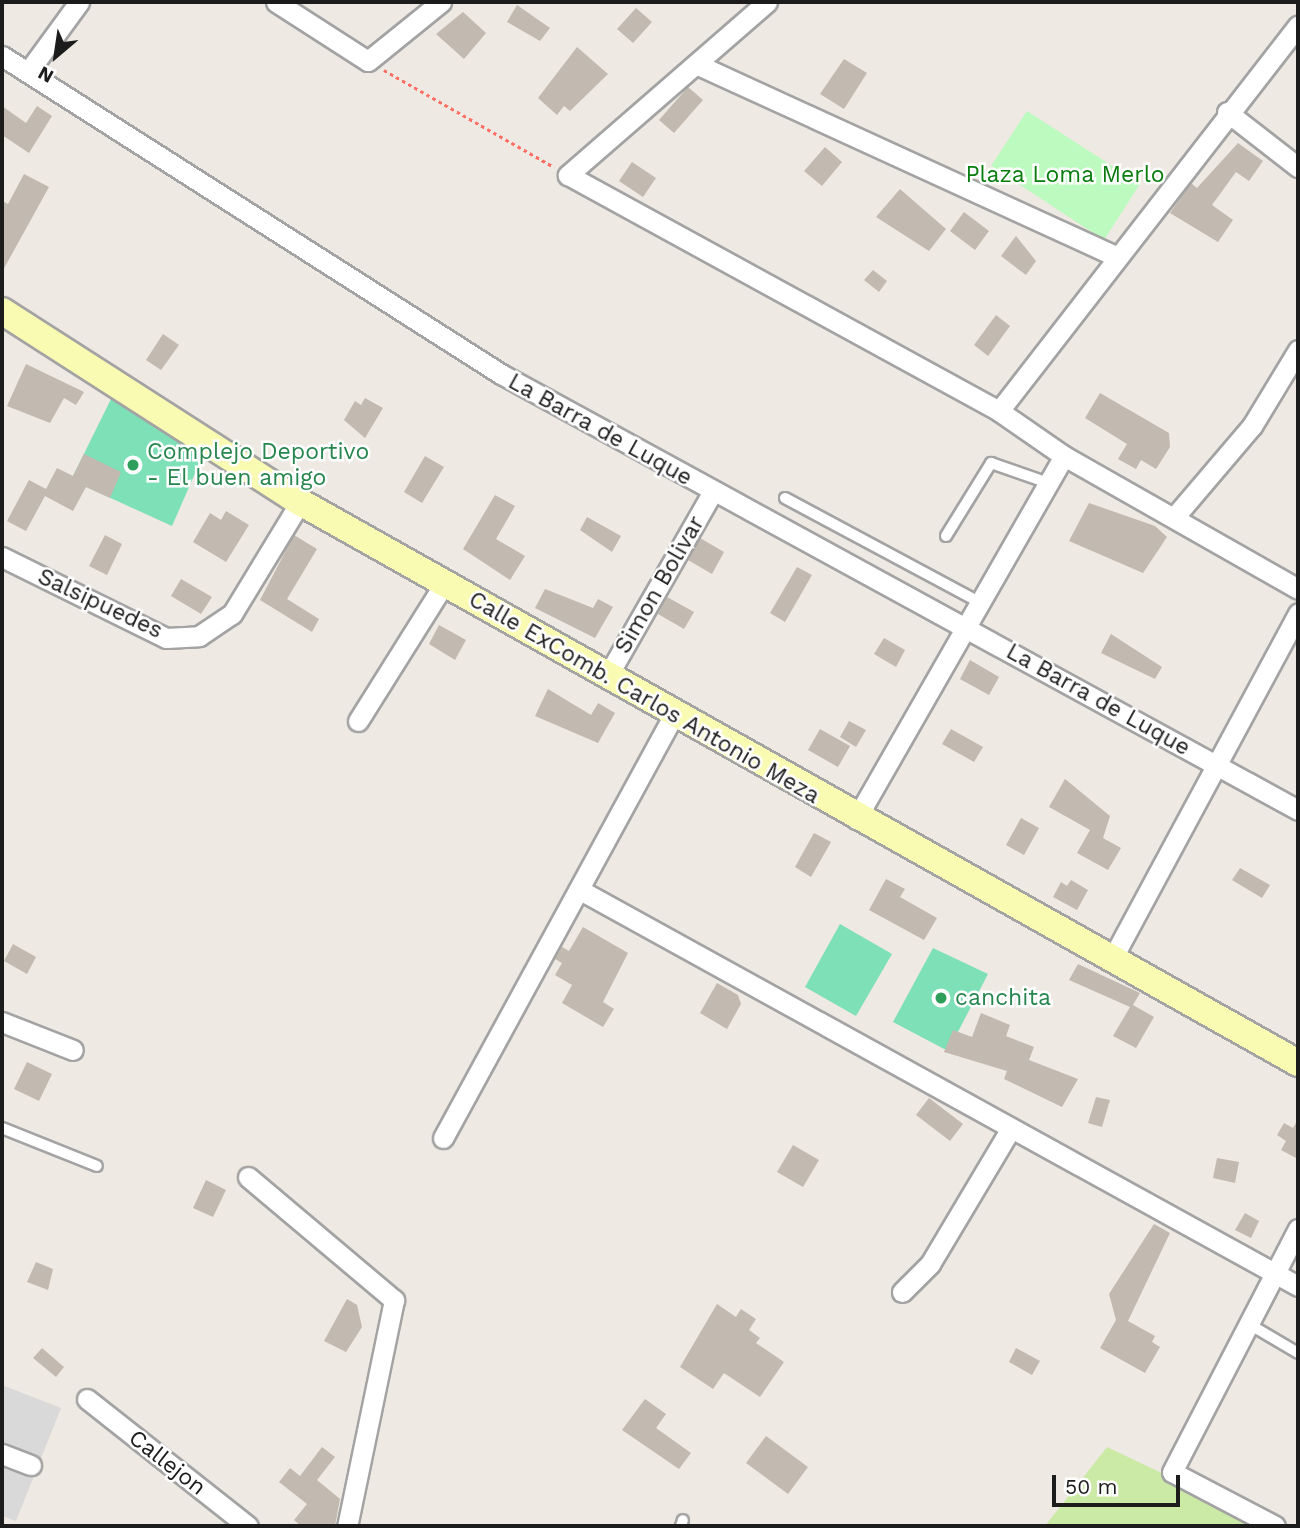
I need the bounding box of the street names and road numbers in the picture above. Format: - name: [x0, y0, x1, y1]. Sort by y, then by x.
- street label: La Barra de Luque: [503, 368, 697, 492]
- street label: Simon Bolivar: [609, 511, 711, 659]
- street label: Salsipuedes: [33, 563, 167, 645]
- street label: Calle ExComb. Carlos Antonio Meza: [463, 586, 825, 810]
- street label: La Barra de Luque: [1001, 638, 1195, 762]
- street label: Callejon: [123, 1424, 211, 1502]

